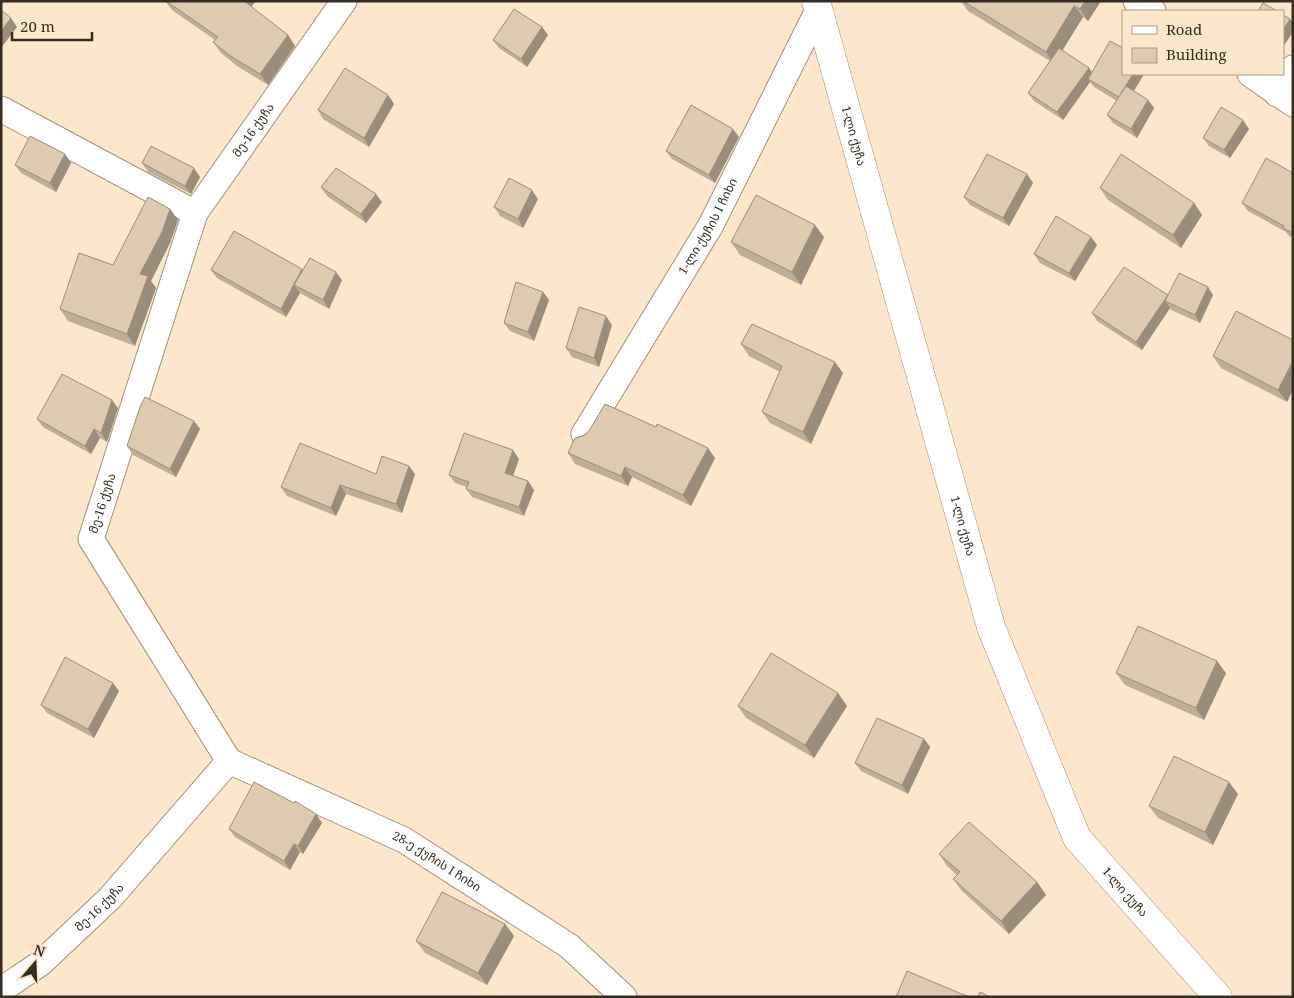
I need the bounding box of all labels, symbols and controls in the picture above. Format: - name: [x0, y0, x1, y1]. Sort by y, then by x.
- scale bar: [12, 10, 92, 42]
- legend: [1122, 10, 1284, 75]
- text: 20 m: [20, 16, 55, 36]
- text: Road: [1166, 19, 1202, 39]
- text: Building: [1166, 44, 1227, 64]
- street label: მე-16 ქუჩა: [228, 99, 278, 160]
- street label: 1-ლი ქუჩა: [838, 104, 871, 168]
- street label: 1-ლი ქუჩის I ჩიხი: [674, 175, 741, 277]
- street label: მე-16 ქუჩა: [84, 471, 120, 535]
- street label: 1-ლი ქუჩა: [947, 494, 980, 558]
- street label: 28-ე ქუჩის I ჩიხი: [390, 827, 485, 895]
- street label: 1-ლი ქუჩა: [1098, 863, 1152, 920]
- street label: მე-16 ქუჩა: [71, 879, 127, 935]
- north arrow: [10, 938, 60, 988]
- text: N: [31, 939, 48, 961]

